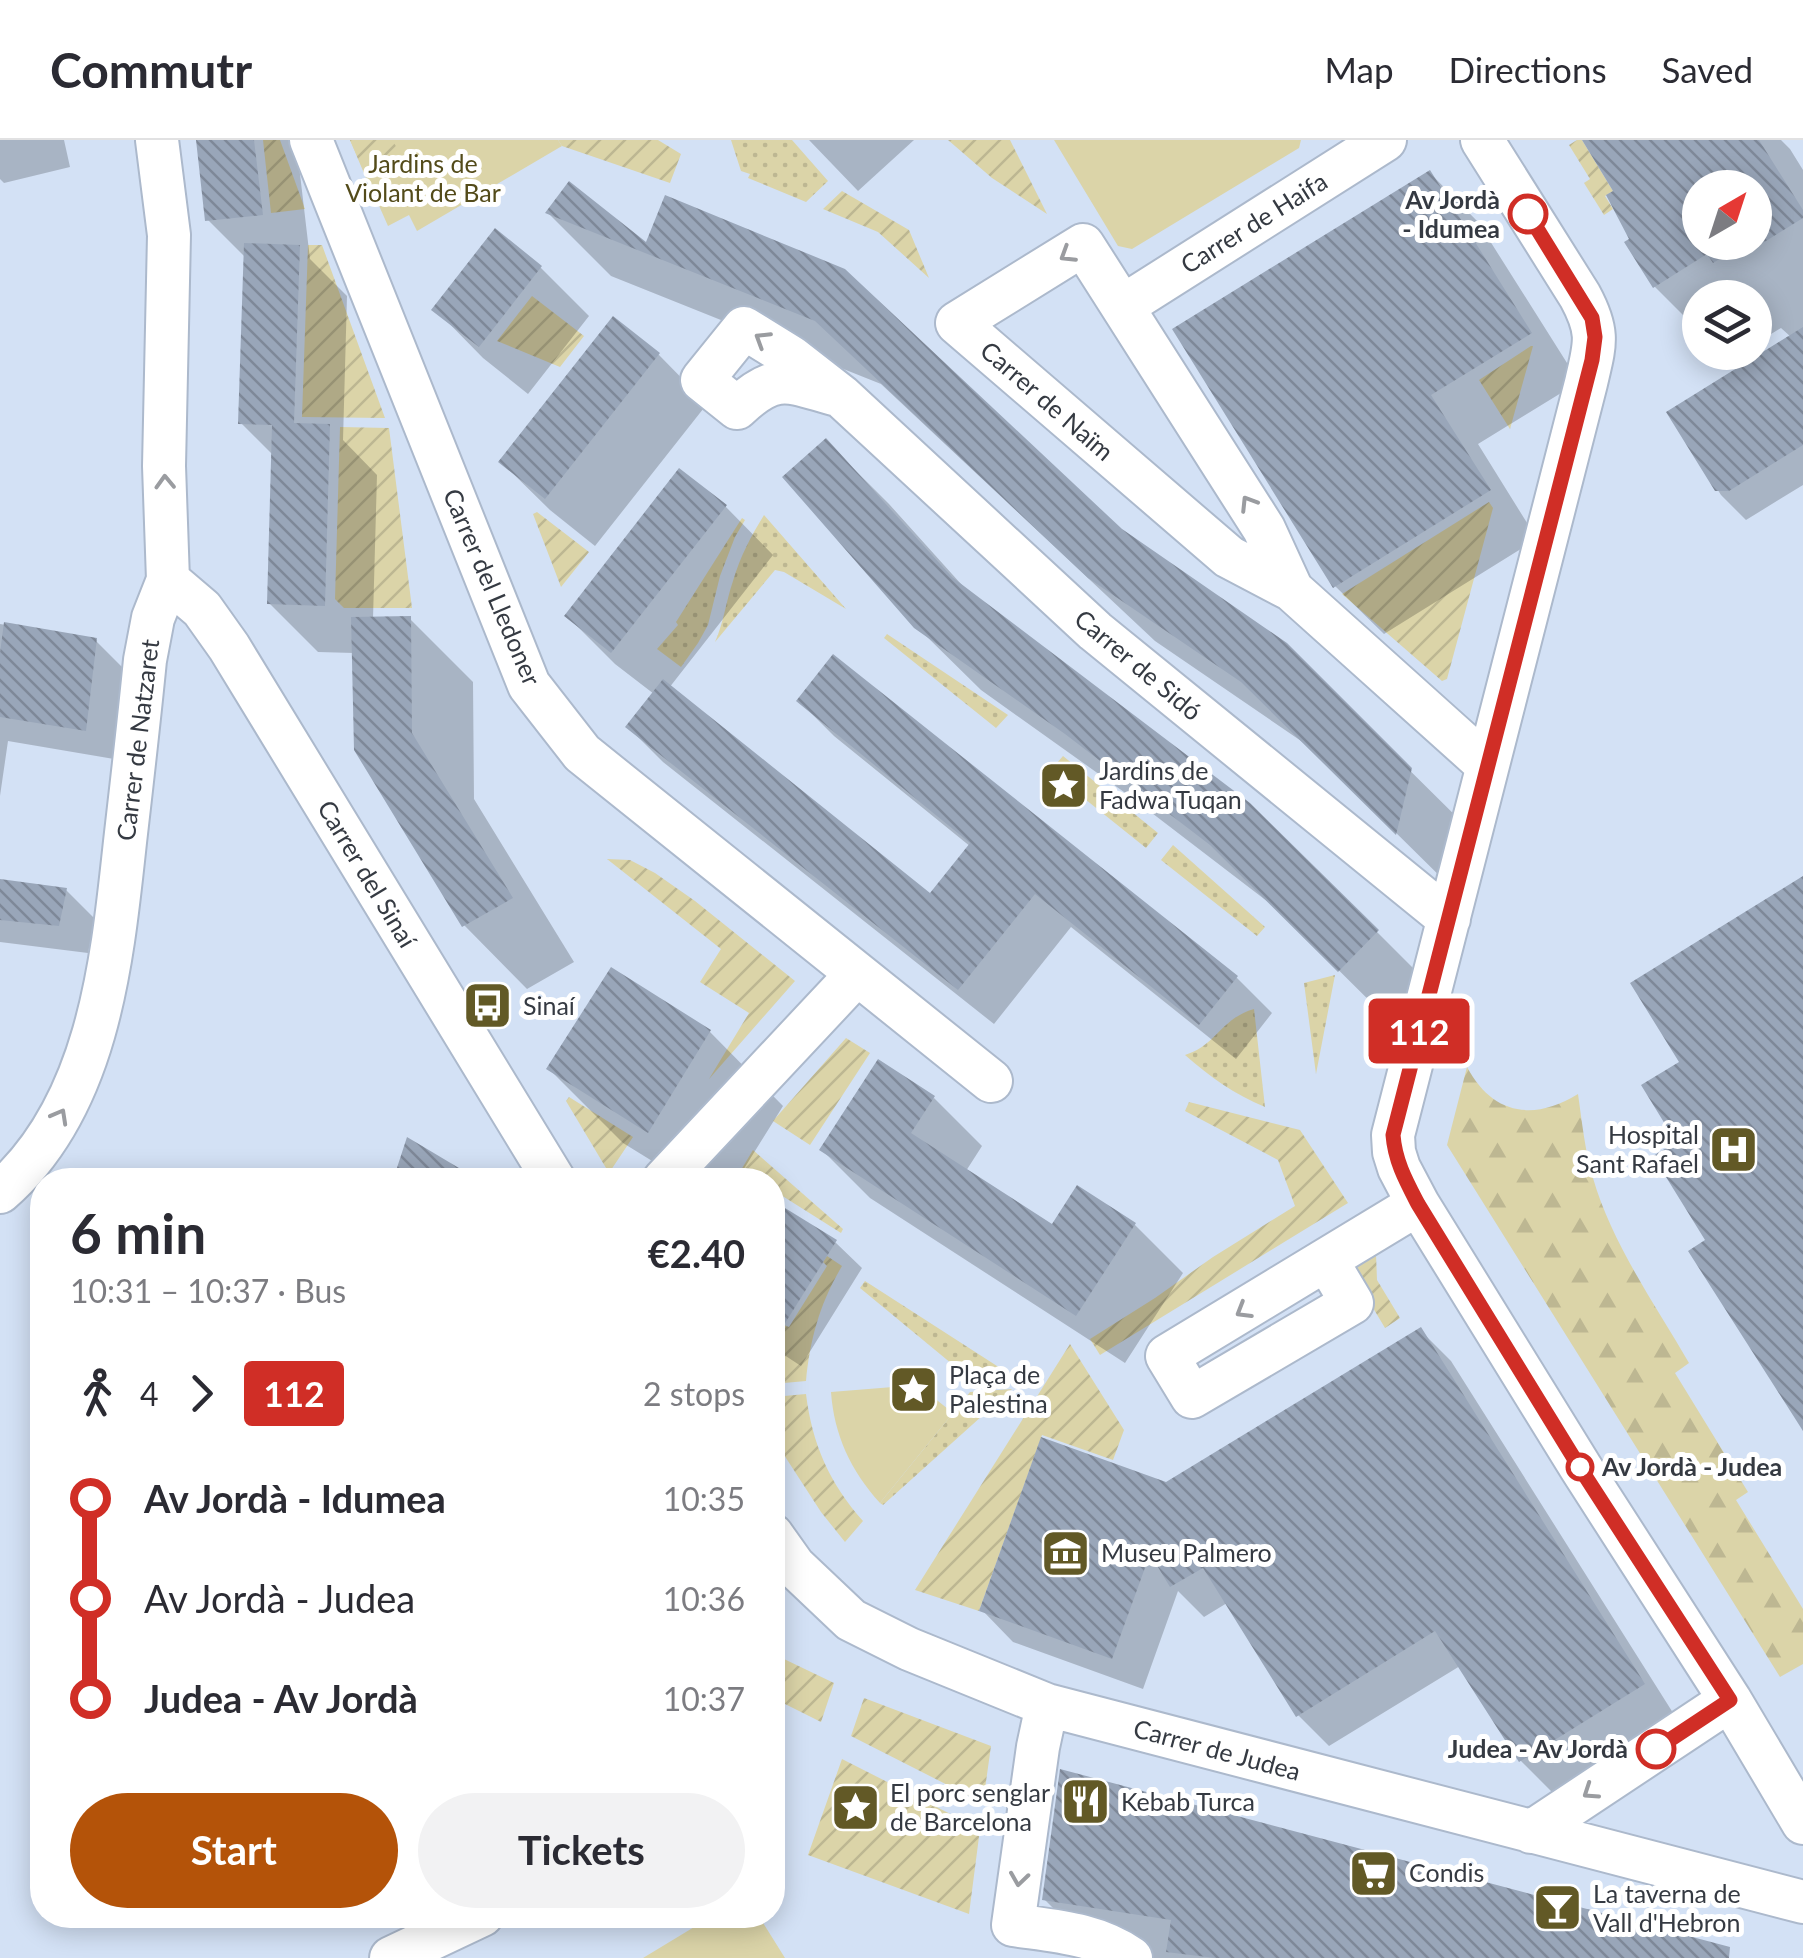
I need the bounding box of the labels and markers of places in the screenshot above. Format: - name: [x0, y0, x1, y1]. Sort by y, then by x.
- place label: Av Jordà - Idumea: [1402, 184, 1500, 243]
- marker: Av Jordà - Idumea: [1509, 195, 1547, 233]
- place label: Jardins de Fadwa Tuqan: [1099, 755, 1242, 814]
- place icon: Jardins de Fadwa Tuqan: [1038, 759, 1090, 811]
- bus stop icon: Sinaí: [462, 980, 514, 1032]
- place label: Sinaí: [523, 990, 576, 1020]
- place label: Hospital Sant Rafael: [1576, 1119, 1699, 1178]
- hospital icon: Hospital Sant Rafael: [1708, 1123, 1760, 1175]
- place label: Plaça de Palestina: [949, 1359, 1048, 1418]
- place icon: Plaça de Palestina: [888, 1363, 940, 1415]
- place label: Av Jordà - Judea: [1601, 1451, 1782, 1481]
- marker: Av Jordà - Judea: [1567, 1454, 1593, 1480]
- museum icon: Museu Palmero: [1040, 1527, 1092, 1579]
- place label: Museu Palmero: [1101, 1537, 1272, 1567]
- marker: Judea - Av Jordà: [1637, 1730, 1675, 1768]
- place label: Judea - Av Jordà: [1448, 1733, 1628, 1763]
- restaurant icon: Kebab Turca: [1060, 1776, 1112, 1828]
- place label: El porc senglar de Barcelona: [890, 1777, 1050, 1836]
- place icon: El porc senglar de Barcelona: [829, 1781, 881, 1833]
- place label: Kebab Turca: [1121, 1786, 1255, 1816]
- supermarket icon: Condis: [1348, 1847, 1400, 1899]
- place label: Condis: [1409, 1857, 1484, 1887]
- place label: La taverna de Vall d'Hebron: [1593, 1878, 1741, 1937]
- bar icon: La taverna de Vall d'Hebron: [1532, 1882, 1584, 1934]

